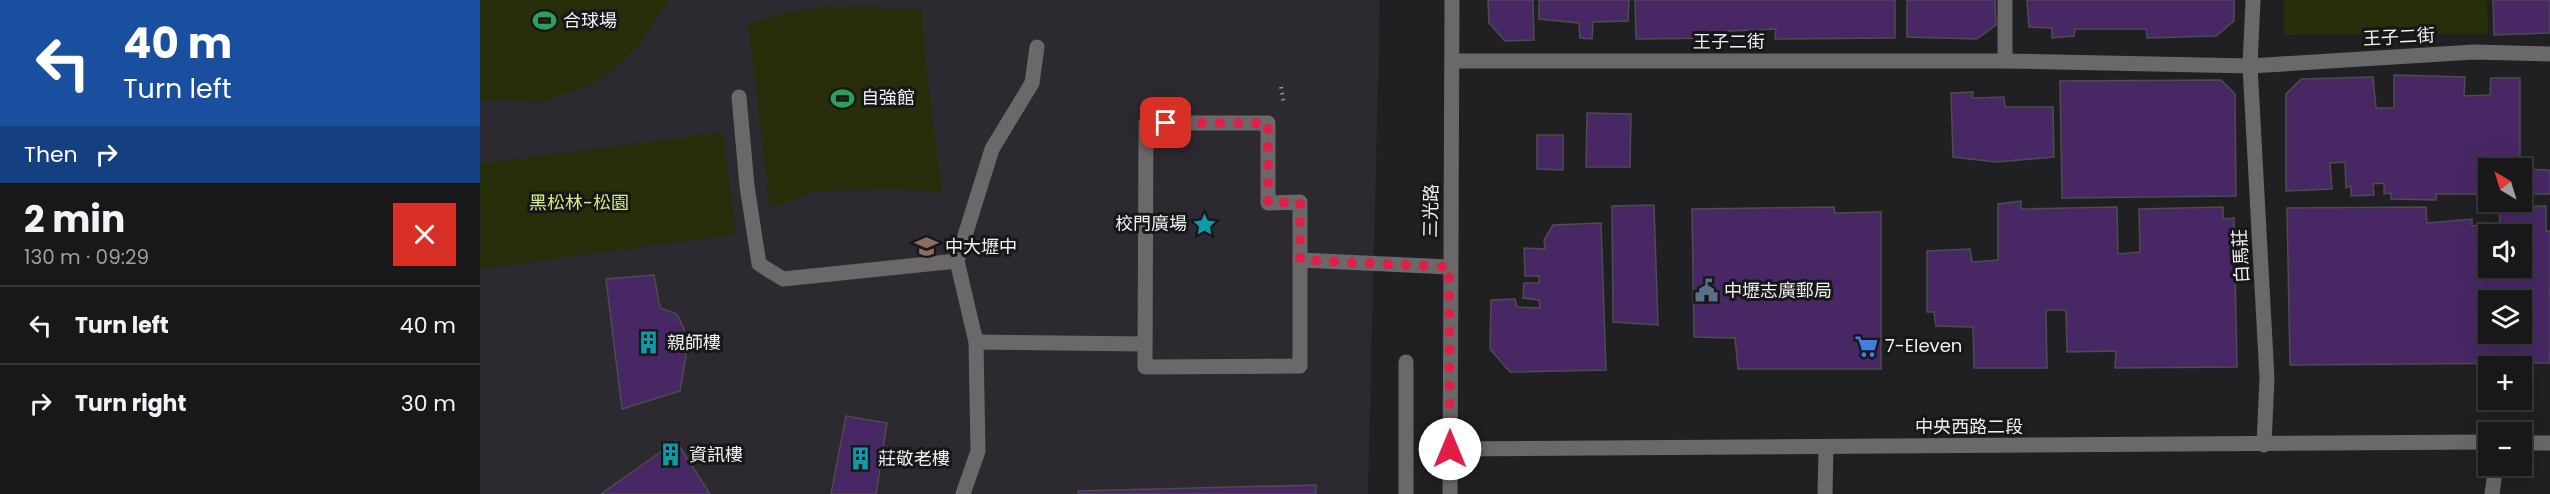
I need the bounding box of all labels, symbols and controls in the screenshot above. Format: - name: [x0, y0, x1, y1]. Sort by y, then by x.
- sports icon: 合球場: [532, 8, 558, 34]
- place label: 合球場: [563, 8, 617, 33]
- text: 40 m: [123, 14, 232, 73]
- street label: 王子二街: [2362, 22, 2436, 51]
- icon: left: [24, 24, 102, 102]
- street label: 王子二街: [1693, 29, 1765, 54]
- text: Turn left: [123, 70, 232, 107]
- sports icon: 自強館: [830, 85, 856, 111]
- place label: 自強館: [861, 85, 915, 110]
- pin: [1140, 97, 1191, 148]
- icon: arrive: [1149, 106, 1182, 139]
- icon: right: [90, 138, 123, 171]
- text: Then: [24, 139, 78, 170]
- north arrow: [2478, 158, 2532, 212]
- map controls: [2478, 158, 2532, 476]
- street label: 三光路: [1418, 184, 1443, 238]
- park label: 黑松林-松園: [529, 190, 629, 215]
- text: 2 min: [24, 194, 125, 245]
- button: close: [393, 203, 456, 266]
- place label: 校門廣場: [1115, 211, 1187, 236]
- place icon: 校門廣場: [1192, 211, 1218, 237]
- button: sound: [2478, 224, 2532, 278]
- street label: 白馬莊: [2227, 228, 2254, 284]
- school or university icon: 中大壢中: [914, 234, 940, 260]
- place label: 中大壢中: [945, 234, 1017, 259]
- text: 130 m · 09:29: [24, 243, 149, 271]
- public building icon: 中壢志廣郵局: [1693, 278, 1719, 304]
- place label: 中壢志廣郵局: [1724, 278, 1832, 303]
- button: layers: [2478, 290, 2532, 344]
- icon: left: [24, 309, 57, 342]
- text: Turn left: [75, 310, 169, 341]
- text: 40 m: [400, 310, 456, 341]
- building icon: 親師樓: [636, 330, 662, 356]
- place label: 親師樓: [667, 330, 721, 355]
- supermarket icon: 7-Eleven: [1854, 333, 1880, 359]
- place label: 7-Eleven: [1885, 333, 1962, 358]
- button: +: [2478, 356, 2532, 410]
- icon: right: [24, 387, 57, 420]
- text: Turn right: [75, 388, 186, 419]
- text: 30 m: [401, 388, 456, 419]
- street label: 中央西路二段: [1915, 414, 2023, 439]
- position arrow: [1418, 417, 1482, 481]
- button: −: [2478, 422, 2532, 476]
- building icon: 資訊樓: [658, 442, 684, 468]
- place label: 資訊樓: [689, 442, 743, 467]
- building icon: 莊敬老樓: [847, 446, 873, 472]
- place label: 莊敬老樓: [878, 446, 950, 471]

